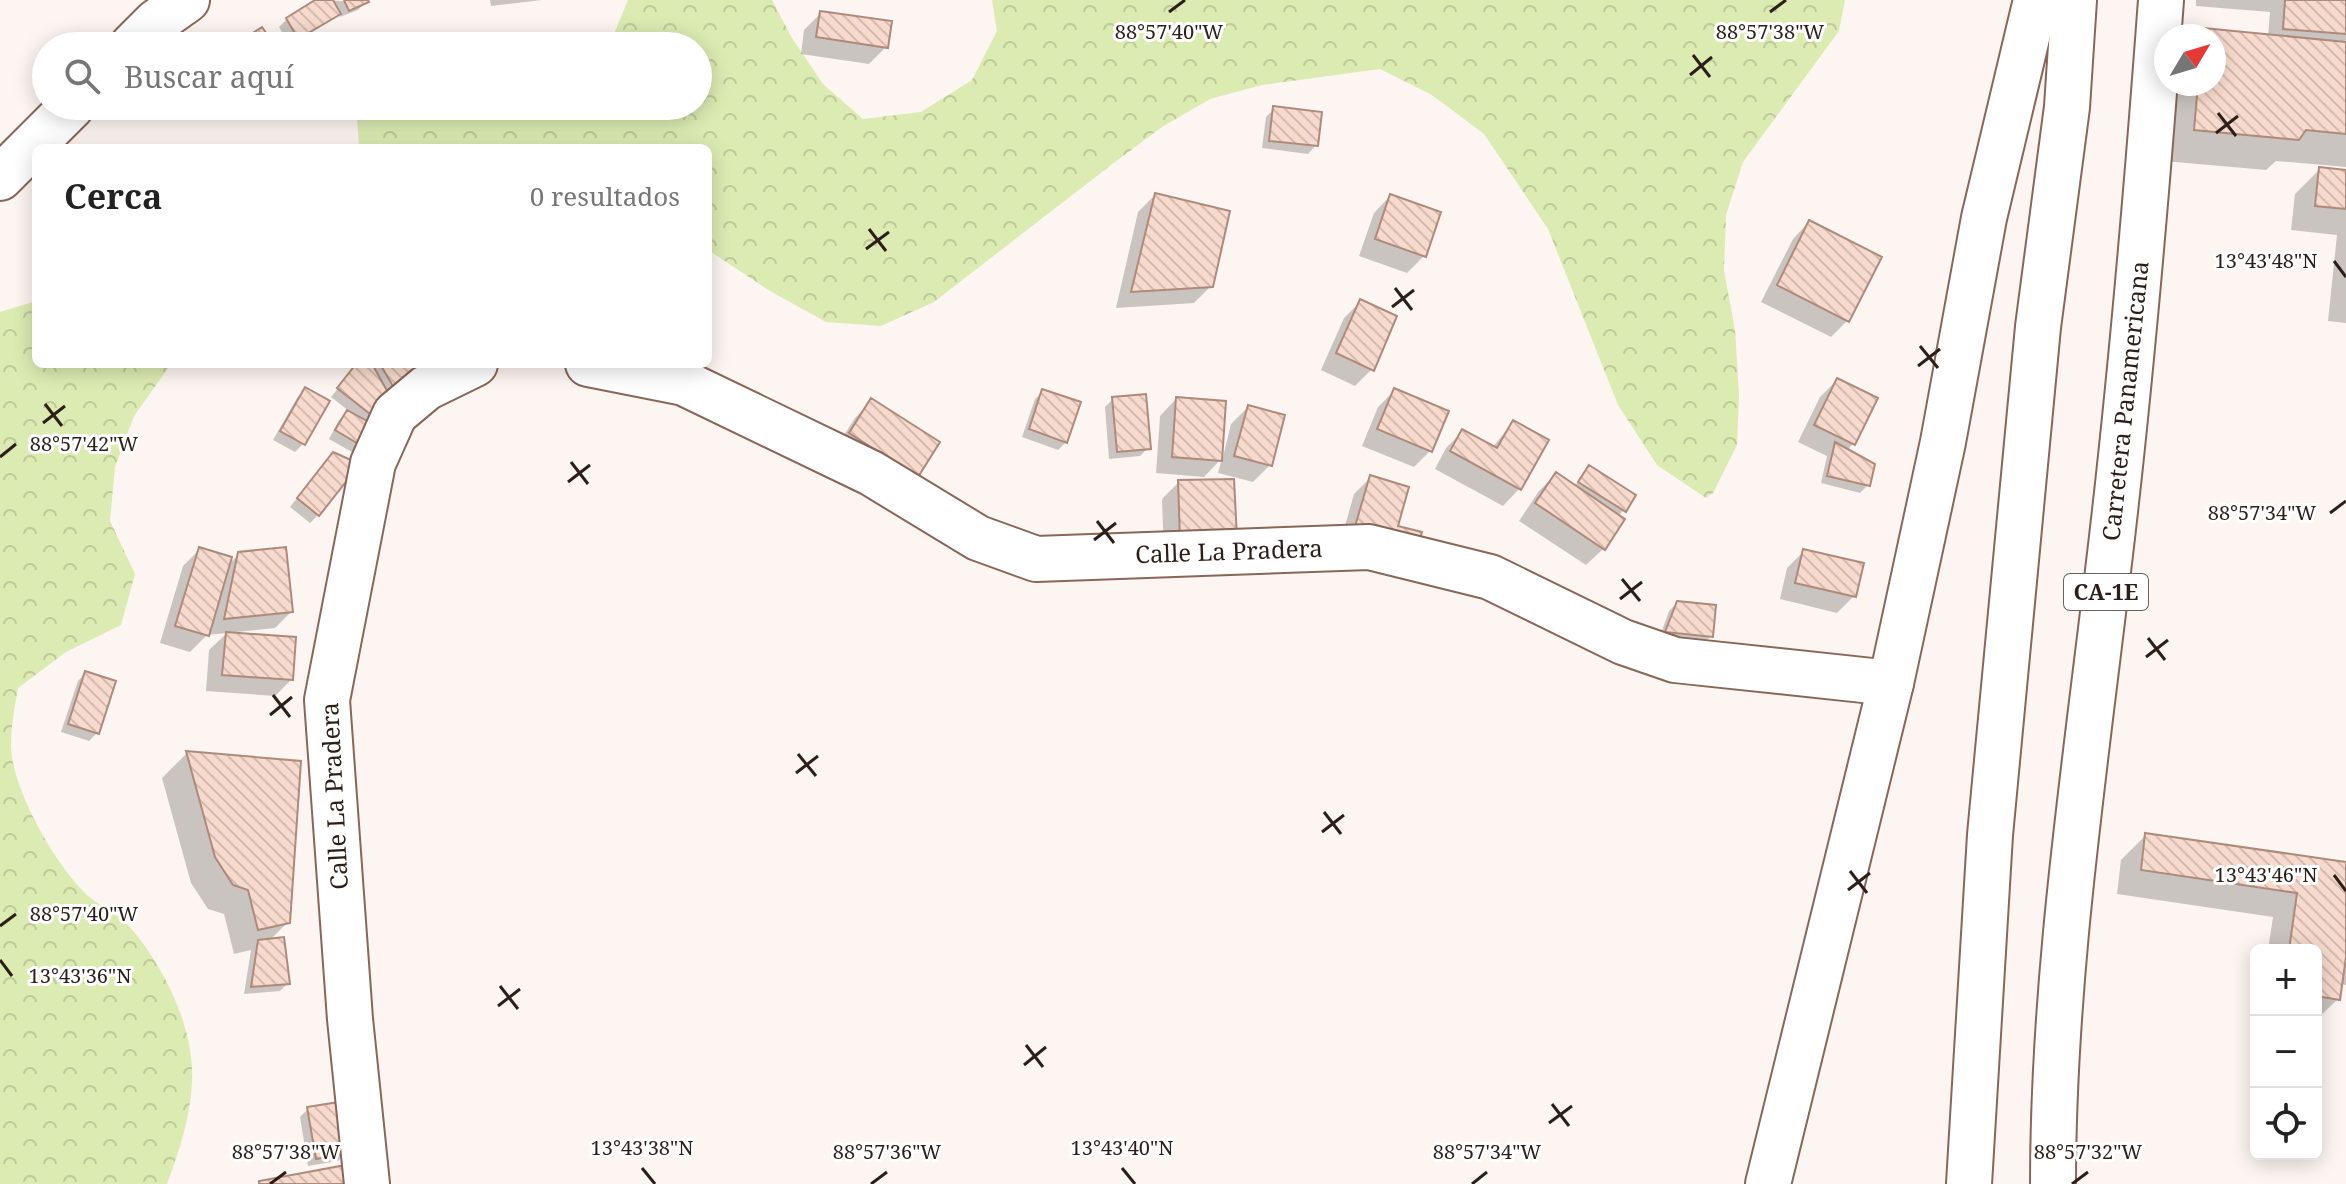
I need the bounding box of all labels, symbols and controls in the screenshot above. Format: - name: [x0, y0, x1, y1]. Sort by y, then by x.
- text: 88°57'40"W: [1115, 18, 1223, 45]
- text: 88°57'38"W: [1716, 18, 1824, 45]
- north arrow: [2154, 24, 2226, 96]
- search box: [32, 32, 712, 120]
- icon: search: [60, 54, 104, 98]
- text: Buscar aquí: [124, 56, 294, 97]
- text: Cerca: [64, 173, 162, 219]
- text: 0 resultados: [530, 178, 680, 214]
- text: 13°43'48"N: [2215, 247, 2317, 274]
- street label: Carretera Panamericana: [2093, 259, 2156, 542]
- text: 88°57'42"W: [30, 430, 138, 457]
- text: 88°57'34"W: [2208, 499, 2316, 526]
- street label: Calle La Pradera: [1135, 531, 1323, 570]
- road number: CA-1E: [2064, 574, 2148, 610]
- street label: Calle La Pradera: [312, 702, 355, 891]
- text: 13°43'46"N: [2215, 861, 2317, 888]
- text: 88°57'40"W: [30, 900, 138, 927]
- map controls: [2250, 944, 2322, 1160]
- button: +: [2250, 944, 2322, 1016]
- text: 13°43'36"N: [29, 962, 131, 989]
- button: −: [2250, 1016, 2322, 1088]
- button: locate: [2250, 1088, 2322, 1160]
- text: 13°43'38"N: [591, 1134, 693, 1161]
- text: 13°43'40"N: [1071, 1134, 1173, 1161]
- text: 88°57'38"W: [232, 1138, 340, 1165]
- text: 88°57'36"W: [833, 1138, 941, 1165]
- text: 88°57'34"W: [1433, 1138, 1541, 1165]
- text: 88°57'32"W: [2034, 1138, 2142, 1165]

